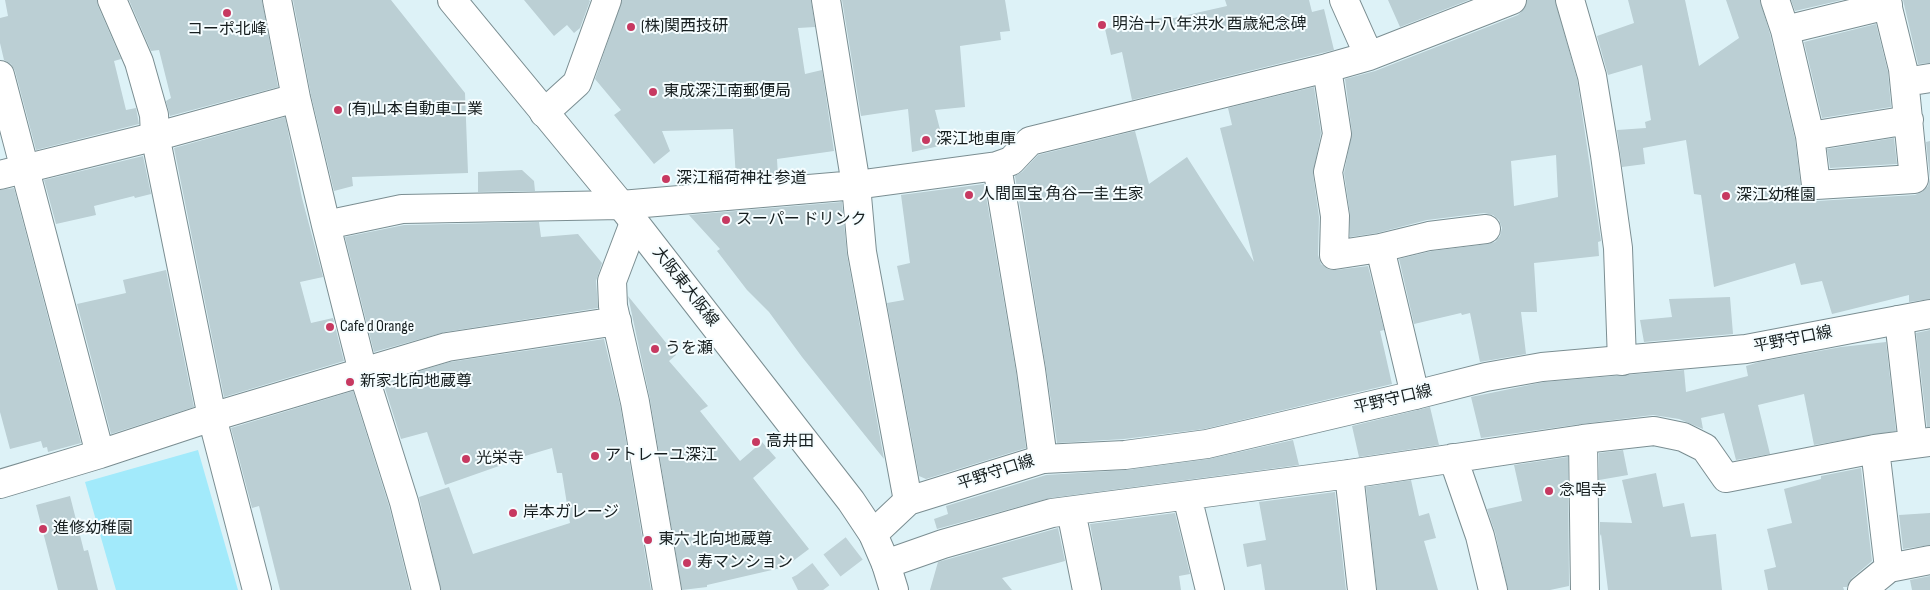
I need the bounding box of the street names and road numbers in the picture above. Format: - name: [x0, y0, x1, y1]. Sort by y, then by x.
- street label: 大阪東大阪線: [648, 243, 722, 331]
- street label: 平野守口線: [1752, 323, 1834, 357]
- street label: 平野守口線: [1352, 382, 1434, 418]
- street label: 平野守口線: [955, 452, 1037, 494]

